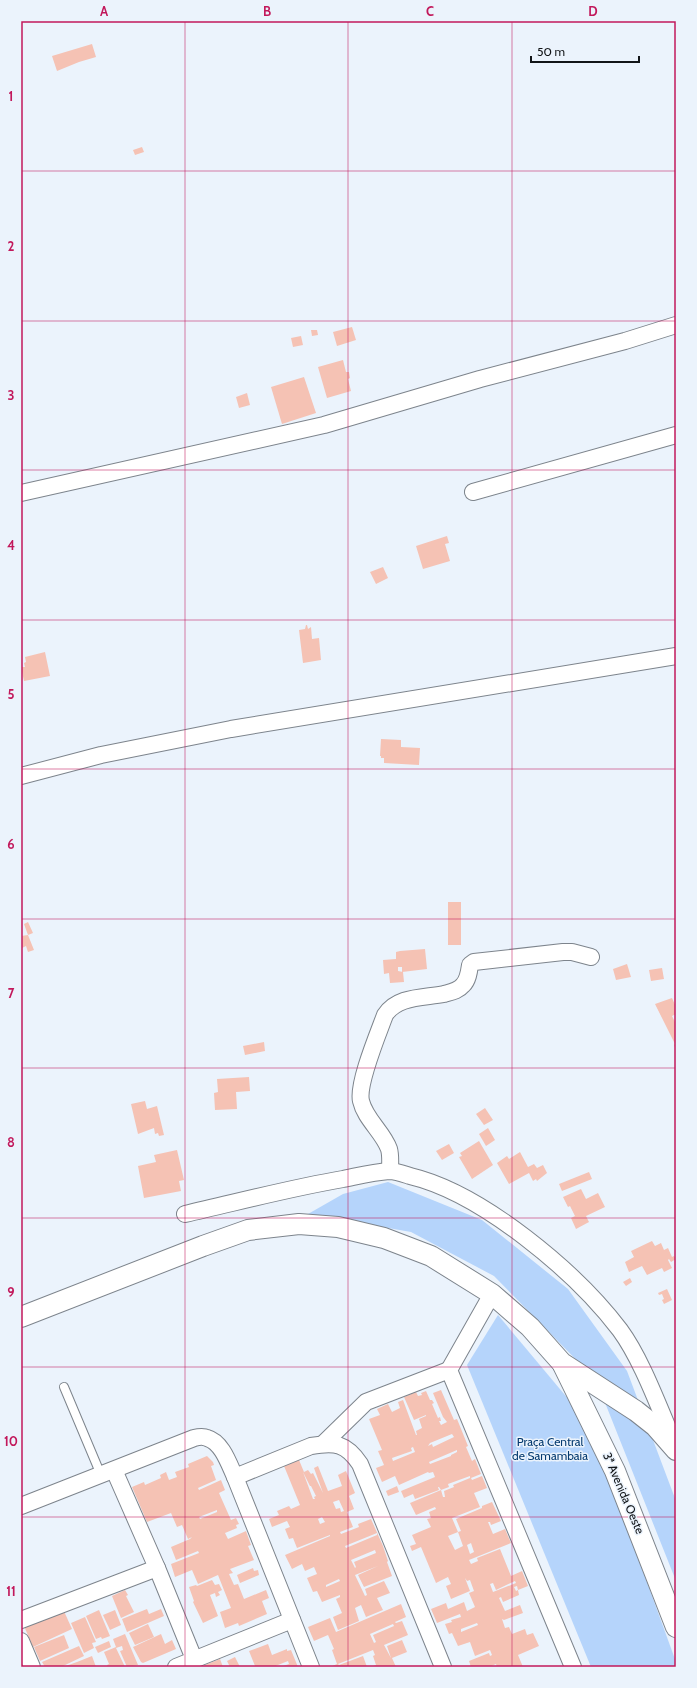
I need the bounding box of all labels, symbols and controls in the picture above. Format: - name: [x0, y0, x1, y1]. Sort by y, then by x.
- text: A: [100, 3, 109, 19]
- text: B: [263, 3, 271, 19]
- text: C: [426, 3, 434, 19]
- text: D: [588, 3, 598, 19]
- scale bar: [531, 38, 639, 64]
- text: 50 m: [537, 44, 565, 59]
- text: 1: [9, 88, 13, 104]
- text: 2: [8, 238, 15, 254]
- text: 3: [7, 387, 15, 403]
- text: 4: [7, 537, 15, 553]
- text: 5: [8, 686, 15, 702]
- text: 6: [7, 836, 15, 852]
- text: 7: [8, 985, 15, 1001]
- text: 8: [7, 1134, 15, 1150]
- text: 9: [7, 1284, 15, 1300]
- text: 10: [4, 1433, 18, 1449]
- park label: Praça Central de Samambaia: [512, 1434, 588, 1463]
- street label: 3ª Avenida Oeste: [600, 1450, 648, 1536]
- text: 11: [6, 1583, 16, 1599]

